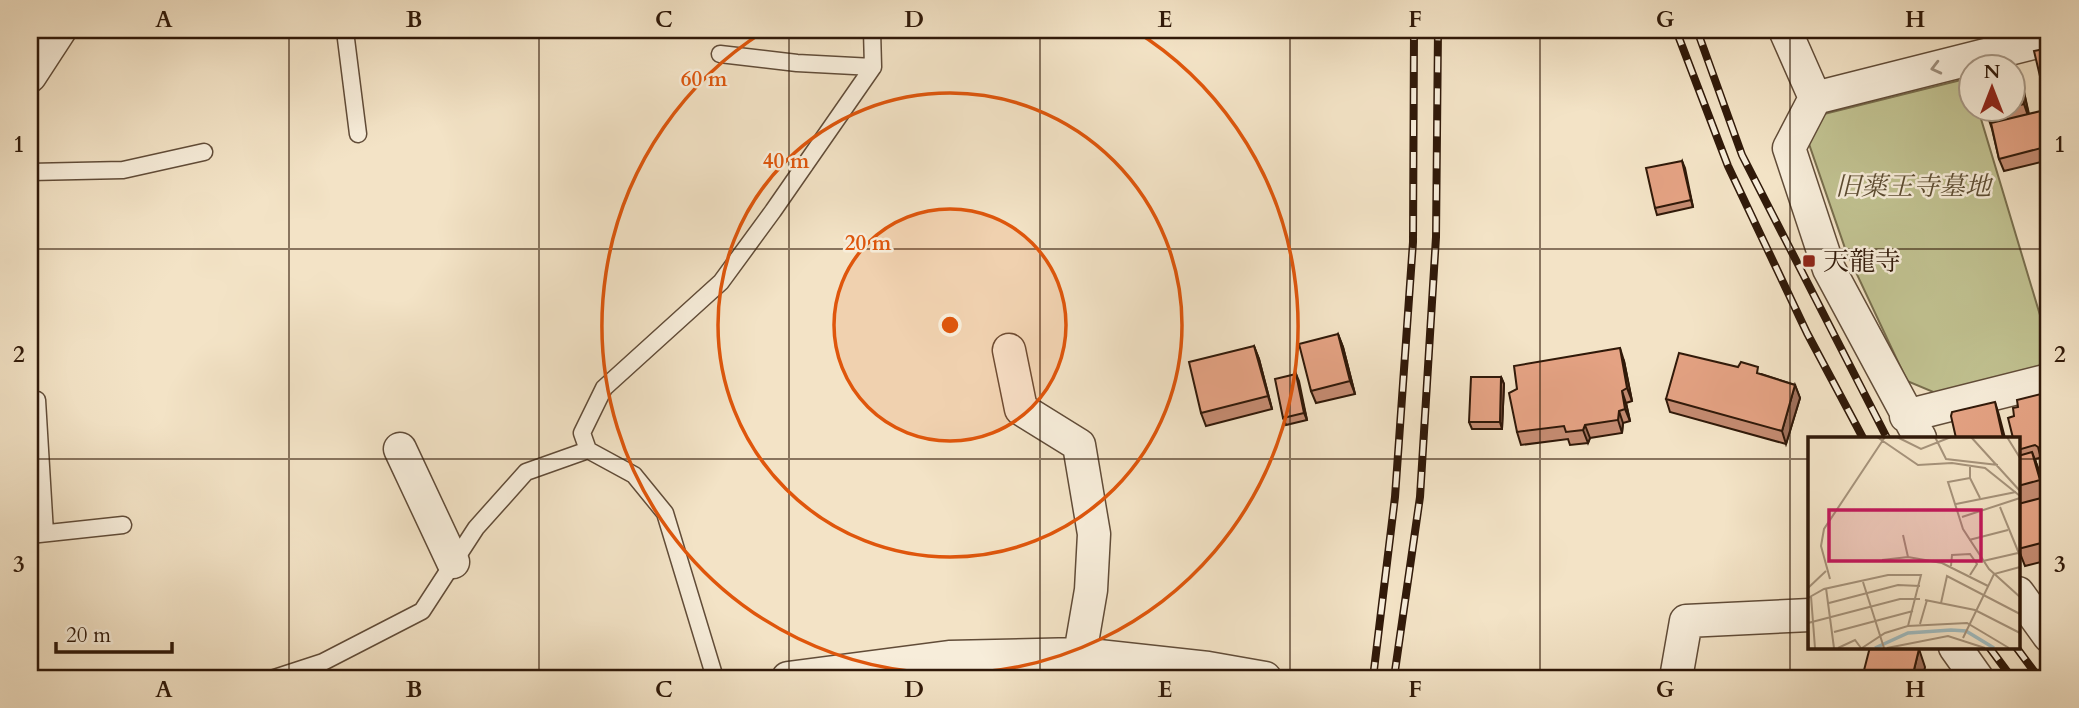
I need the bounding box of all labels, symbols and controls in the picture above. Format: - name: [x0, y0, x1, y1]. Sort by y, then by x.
- text: A: [155, 4, 173, 35]
- text: B: [406, 4, 422, 35]
- text: C: [655, 4, 673, 35]
- text: D: [904, 4, 924, 35]
- text: E: [1158, 4, 1172, 35]
- text: F: [1408, 4, 1422, 35]
- text: G: [1656, 4, 1675, 35]
- text: H: [1905, 4, 1925, 35]
- north arrow: [1956, 52, 2026, 122]
- text: N: [1984, 59, 2001, 85]
- one-way arrow: [1930, 60, 1942, 74]
- text: 60 m: [681, 65, 728, 94]
- text: 1: [13, 129, 25, 160]
- text: 1: [2054, 129, 2066, 160]
- text: 40 m: [763, 147, 810, 176]
- park label: 旧薬王寺墓地: [1835, 169, 1994, 204]
- text: 20 m: [845, 229, 892, 258]
- place label: 天龍寺: [1823, 244, 1901, 279]
- marker: 天龍寺: [1801, 253, 1817, 269]
- centre of rings: [938, 313, 962, 337]
- text: 2: [13, 339, 25, 370]
- text: 2: [2054, 339, 2066, 370]
- inset map: [1808, 437, 2020, 648]
- text: 3: [13, 549, 25, 580]
- text: 3: [2054, 549, 2066, 580]
- scale bar: [56, 610, 172, 654]
- text: 20 m: [66, 621, 111, 650]
- text: A: [155, 674, 173, 705]
- text: B: [406, 674, 422, 705]
- text: C: [655, 674, 673, 705]
- text: D: [904, 674, 924, 705]
- text: E: [1158, 674, 1172, 705]
- text: F: [1408, 674, 1422, 705]
- text: G: [1656, 674, 1675, 705]
- text: H: [1905, 674, 1925, 705]

